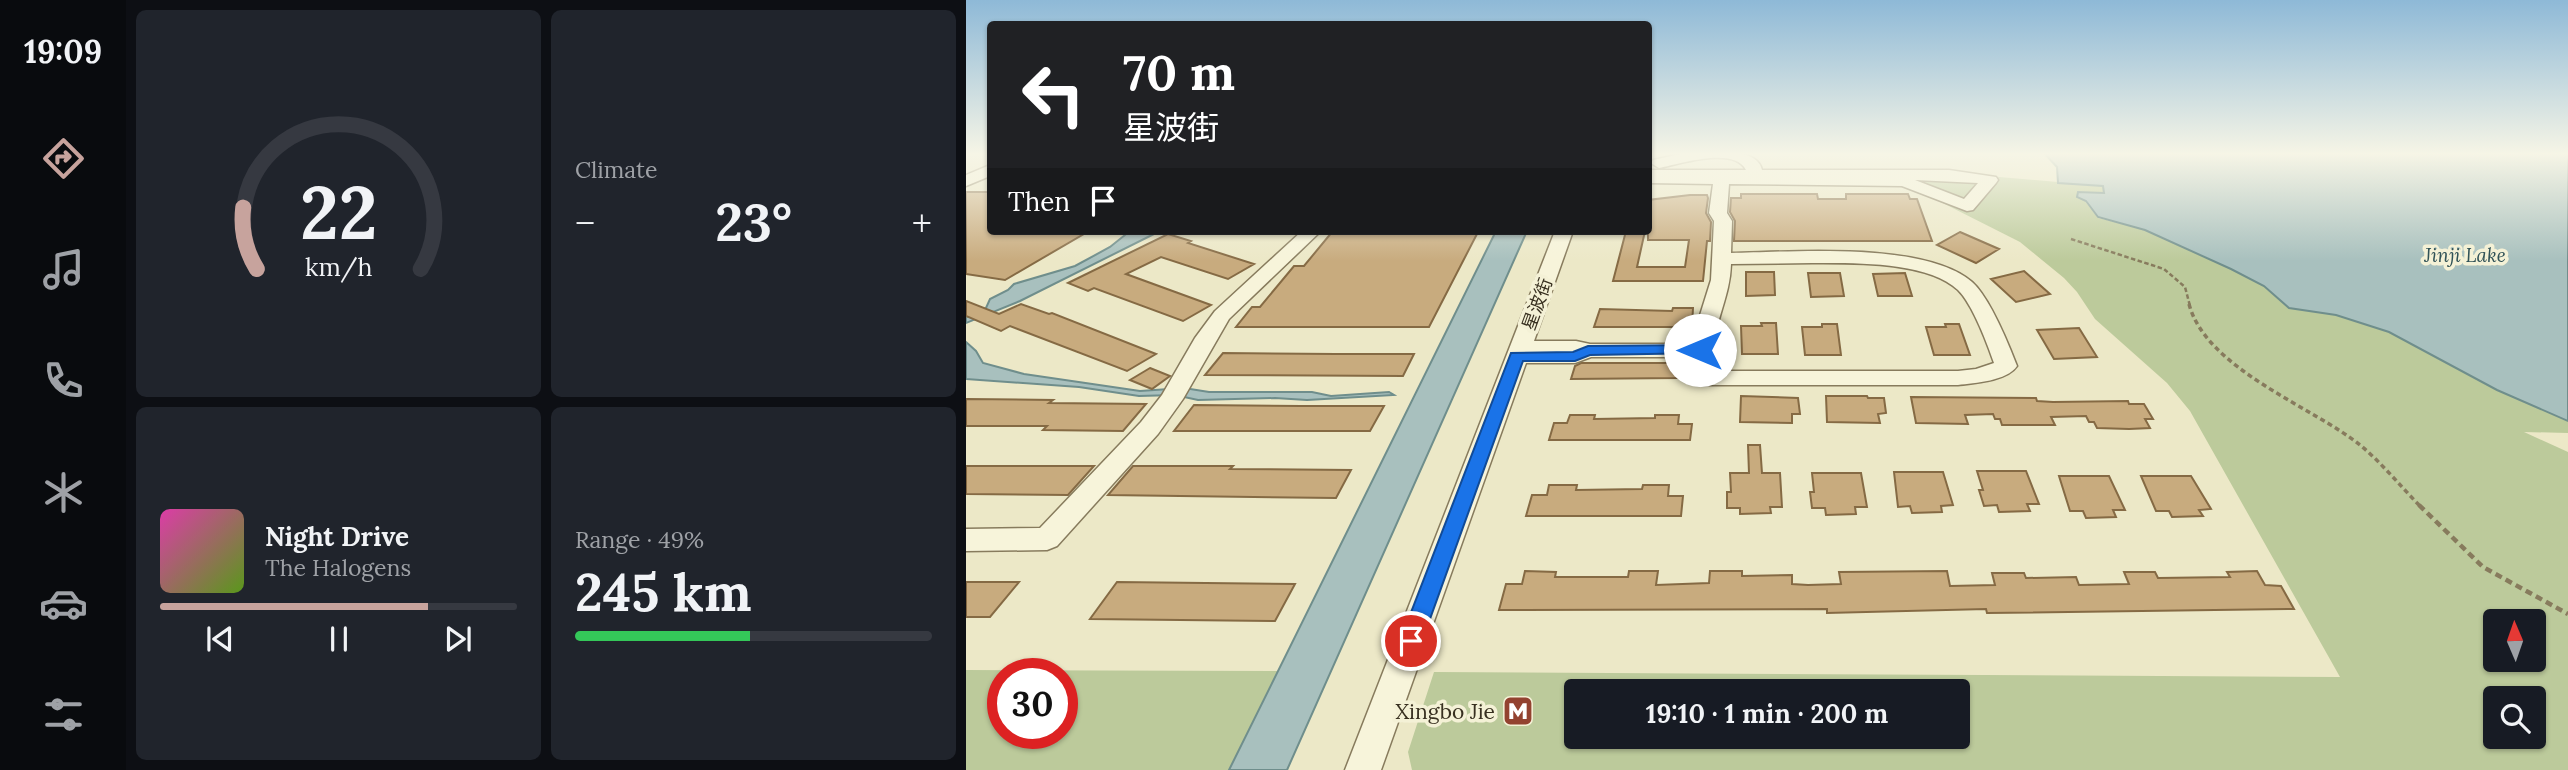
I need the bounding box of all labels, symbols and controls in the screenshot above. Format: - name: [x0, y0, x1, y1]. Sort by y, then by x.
- text: 19:09: [24, 31, 102, 72]
- text: 70 m: [1123, 41, 1235, 103]
- icon: left: [1008, 49, 1099, 140]
- text: 星波街: [1123, 107, 1219, 148]
- icon: directions: [39, 134, 88, 183]
- text: Climate: [575, 155, 657, 184]
- text: 22: [300, 167, 377, 260]
- icon: arrive: [1084, 182, 1122, 220]
- text: Then: [1008, 185, 1070, 218]
- text: 23°: [715, 189, 792, 255]
- text: −: [575, 199, 595, 247]
- text: +: [912, 199, 932, 247]
- water label: Jinji Lake: [2423, 243, 2506, 267]
- icon: music: [39, 245, 88, 294]
- text: km/h: [305, 251, 372, 283]
- street label: 星波街: [1517, 275, 1557, 333]
- position arrow: [1663, 313, 1737, 387]
- icon: phone: [39, 356, 88, 405]
- icon: climate: [39, 468, 88, 517]
- text: Night Drive: [265, 520, 409, 553]
- text: Range · 49%: [575, 525, 704, 554]
- text: The Halogens: [265, 553, 411, 582]
- text: 245 km: [575, 559, 752, 625]
- icon: car: [39, 579, 88, 628]
- north arrow: [2483, 609, 2546, 672]
- map controls: [2483, 609, 2546, 749]
- pin: [1381, 611, 1441, 671]
- icon: previous: [201, 620, 239, 658]
- icon: pause: [320, 620, 358, 658]
- icon: next: [439, 620, 477, 658]
- icon: arrive: [1392, 622, 1430, 660]
- speed limit sign: 30: [987, 658, 1078, 749]
- button: search: [2483, 686, 2546, 749]
- icon: filters: [39, 690, 88, 739]
- metro station icon: Xingbo Jie: [1501, 694, 1535, 728]
- text: 19:10 · 1 min · 200 m: [1646, 697, 1888, 730]
- place label: Xingbo Jie: [1395, 698, 1495, 725]

